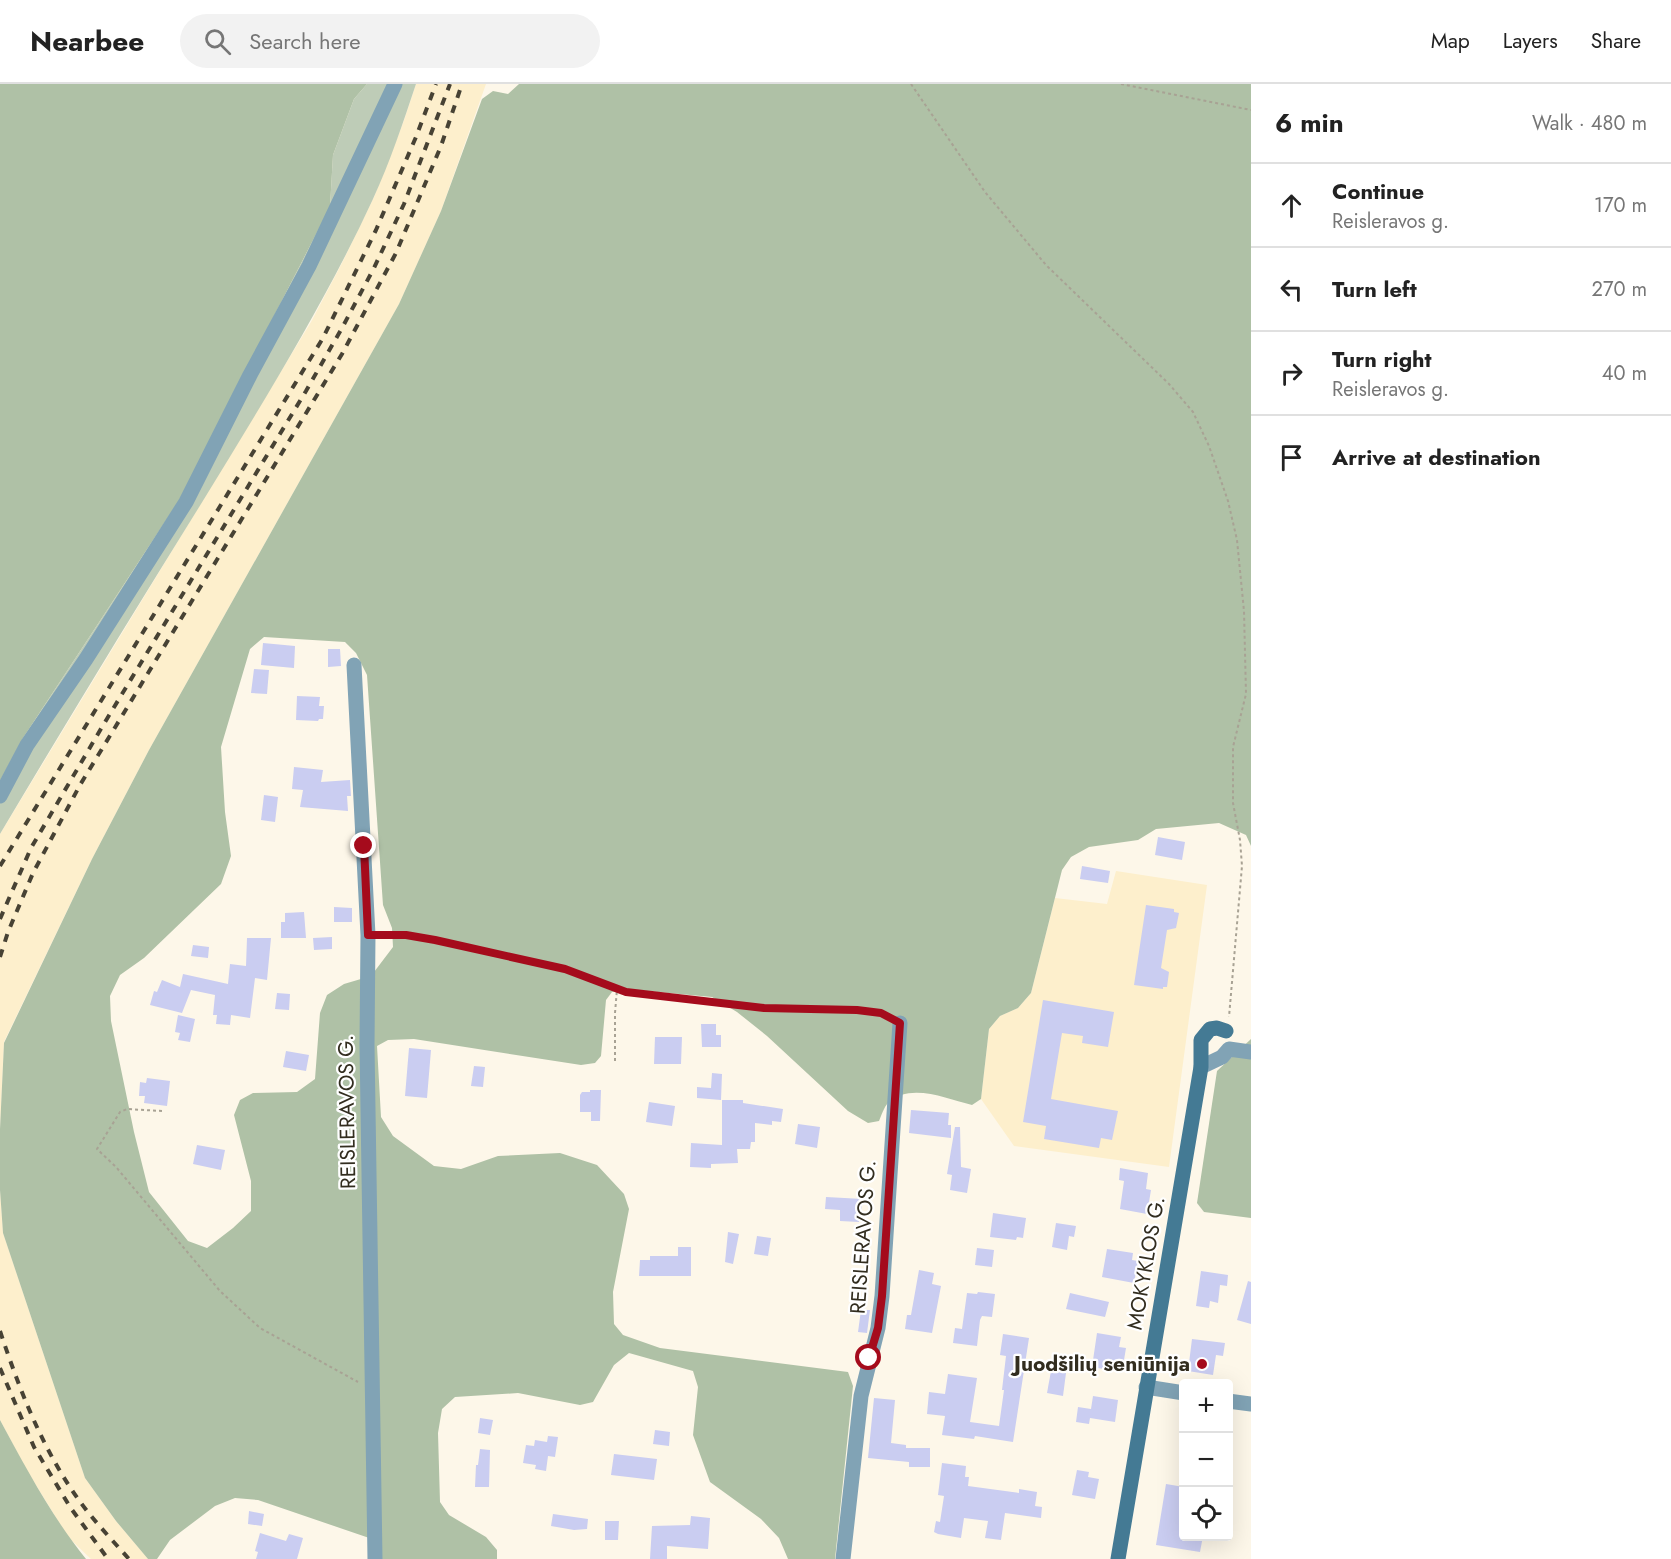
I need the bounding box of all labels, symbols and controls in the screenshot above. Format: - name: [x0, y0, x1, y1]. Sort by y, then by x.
- search box: [180, 14, 600, 68]
- text: Nearbee: [30, 21, 144, 62]
- icon: search: [201, 25, 234, 58]
- text: Search here: [249, 25, 361, 57]
- text: Map: [1431, 26, 1470, 56]
- text: Layers: [1503, 26, 1558, 56]
- text: Share: [1591, 26, 1641, 56]
- text: 6 min: [1275, 104, 1344, 142]
- text: Walk · 480 m: [1532, 109, 1647, 138]
- text: Continue: [1332, 175, 1424, 207]
- icon: ahead: [1275, 189, 1308, 222]
- text: 170 m: [1594, 191, 1647, 220]
- text: Reisleravos g.: [1332, 207, 1449, 236]
- icon: left: [1275, 273, 1308, 306]
- text: Turn left: [1332, 273, 1417, 305]
- text: 270 m: [1592, 275, 1647, 304]
- text: Turn right: [1332, 343, 1432, 375]
- icon: right: [1275, 357, 1308, 390]
- text: 40 m: [1602, 359, 1647, 388]
- text: Reisleravos g.: [1332, 375, 1449, 404]
- icon: arrive: [1275, 441, 1308, 474]
- text: Arrive at destination: [1332, 441, 1541, 473]
- route end: [350, 832, 376, 858]
- street label: REISLERAVOS G.: [331, 1035, 363, 1189]
- street label: REISLERAVOS G.: [843, 1159, 883, 1315]
- street label: MOKYKLOS G.: [1120, 1194, 1172, 1332]
- route start: [855, 1344, 881, 1370]
- place label: Juodšilių seniūnija: [1010, 1349, 1190, 1379]
- marker: Juodšilių seniūnija: [1195, 1357, 1209, 1371]
- map controls: [1179, 1379, 1233, 1541]
- button: +: [1179, 1379, 1233, 1433]
- button: −: [1179, 1433, 1233, 1487]
- button: locate: [1179, 1487, 1233, 1541]

